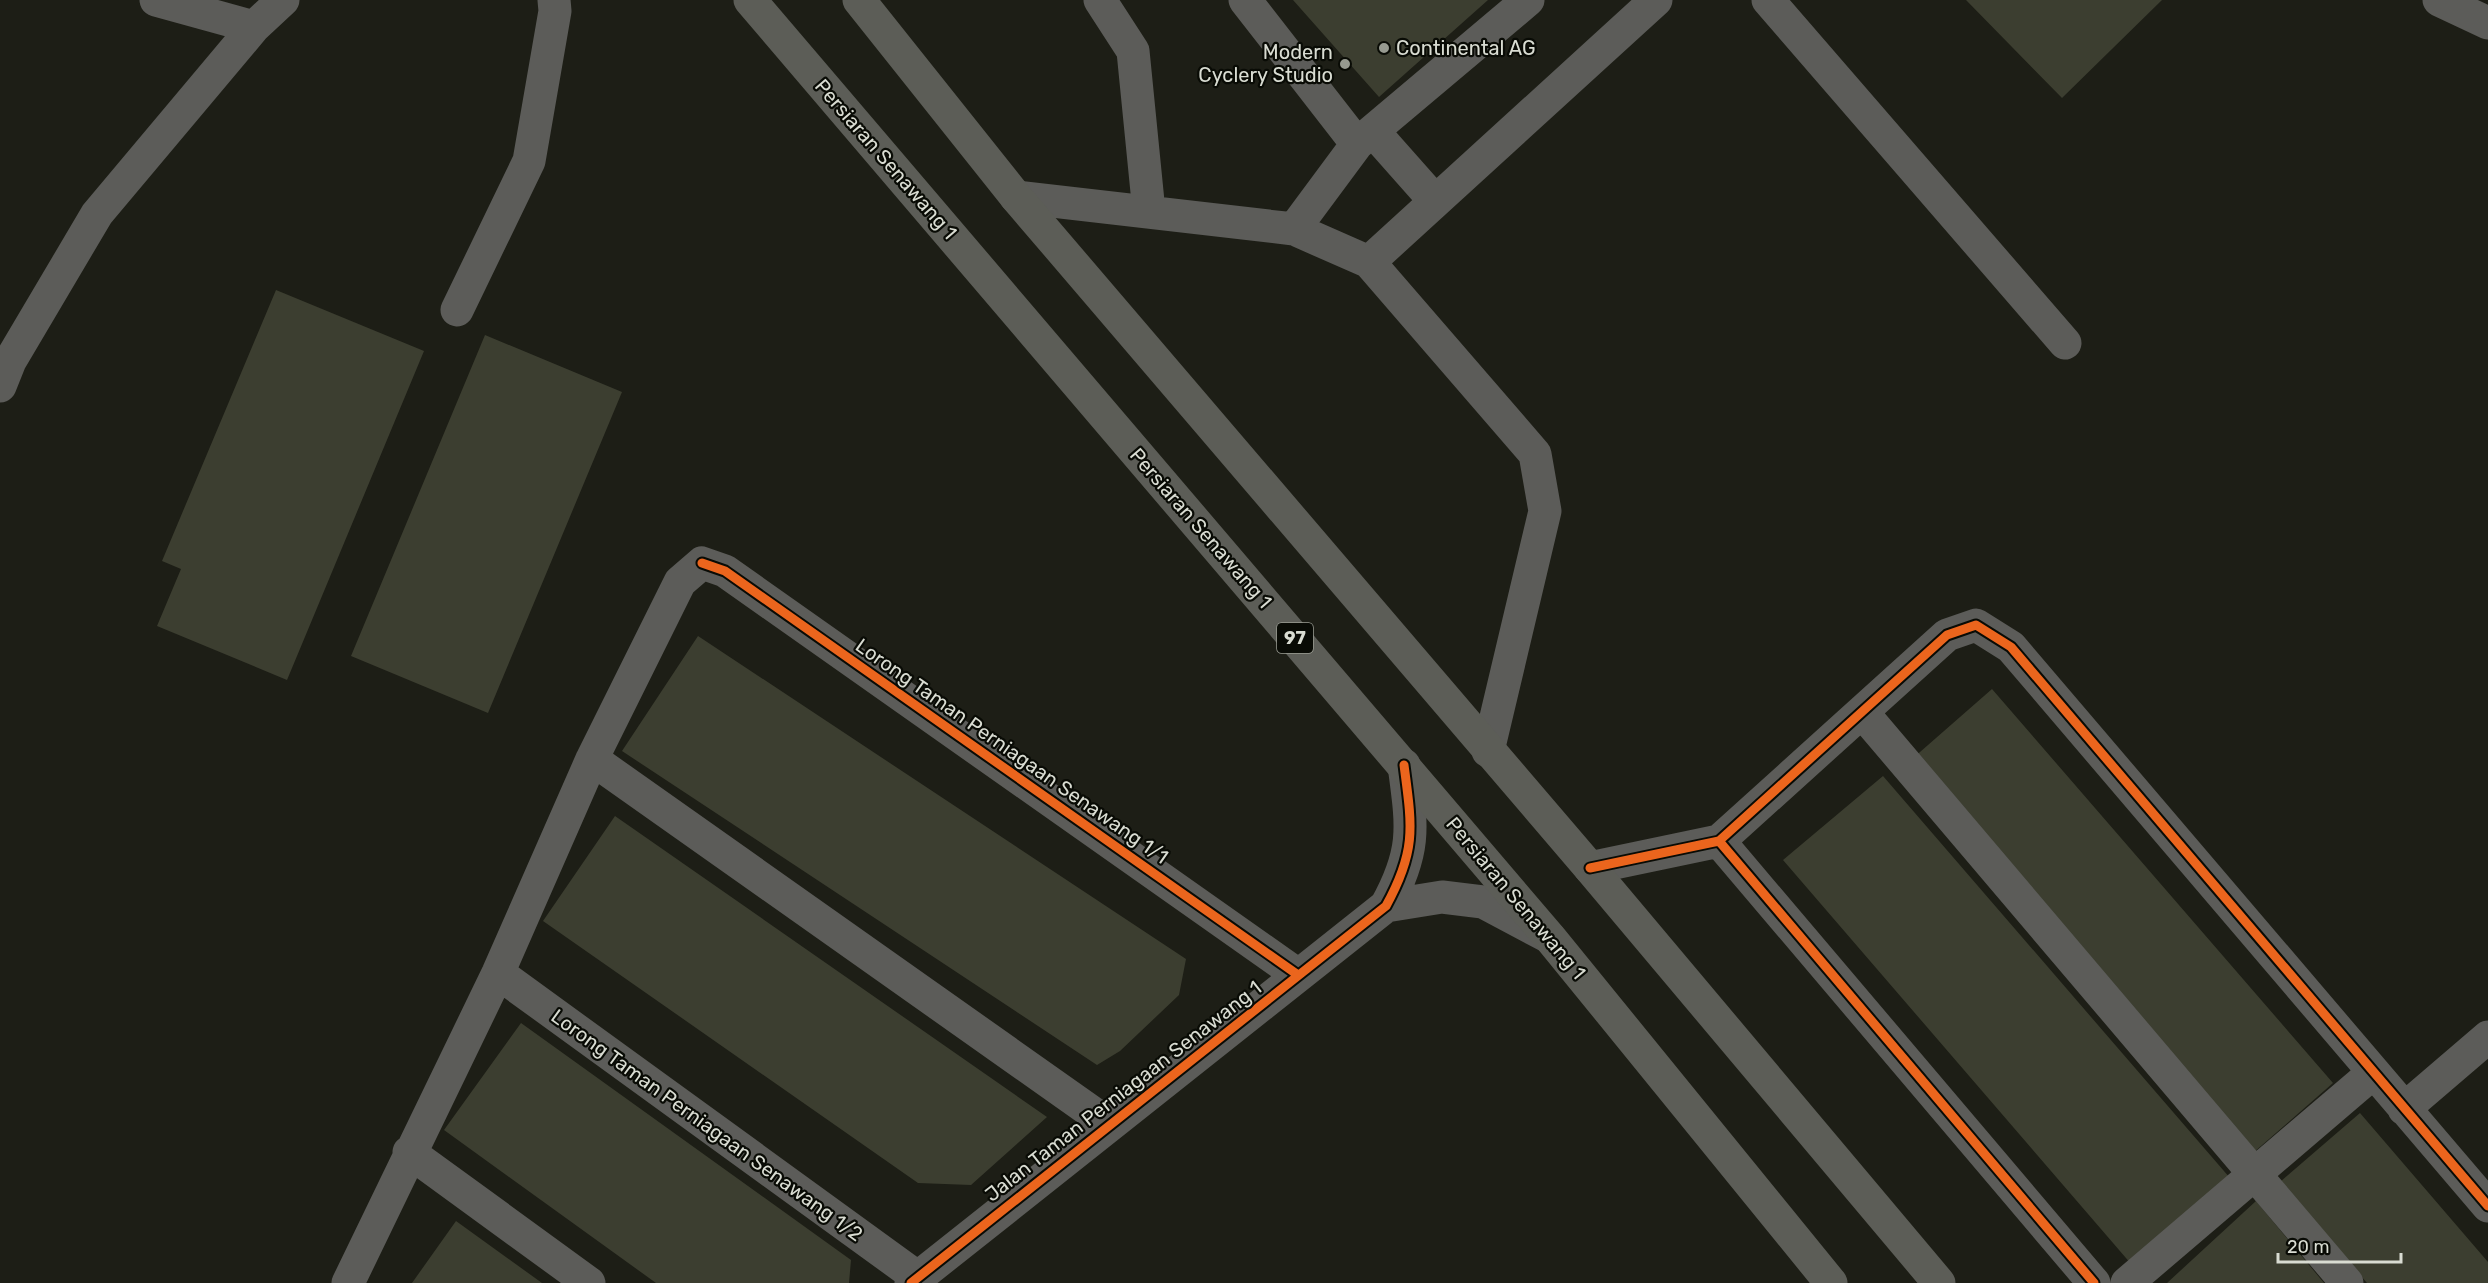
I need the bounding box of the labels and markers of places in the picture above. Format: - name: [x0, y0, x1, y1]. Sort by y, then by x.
- place label: Continental AG: [1396, 36, 1536, 60]
- place label: Modern Cyclery Studio: [1198, 40, 1333, 87]
- marker: Continental AG: [1377, 41, 1391, 55]
- marker: Modern Cyclery Studio: [1338, 57, 1352, 71]

